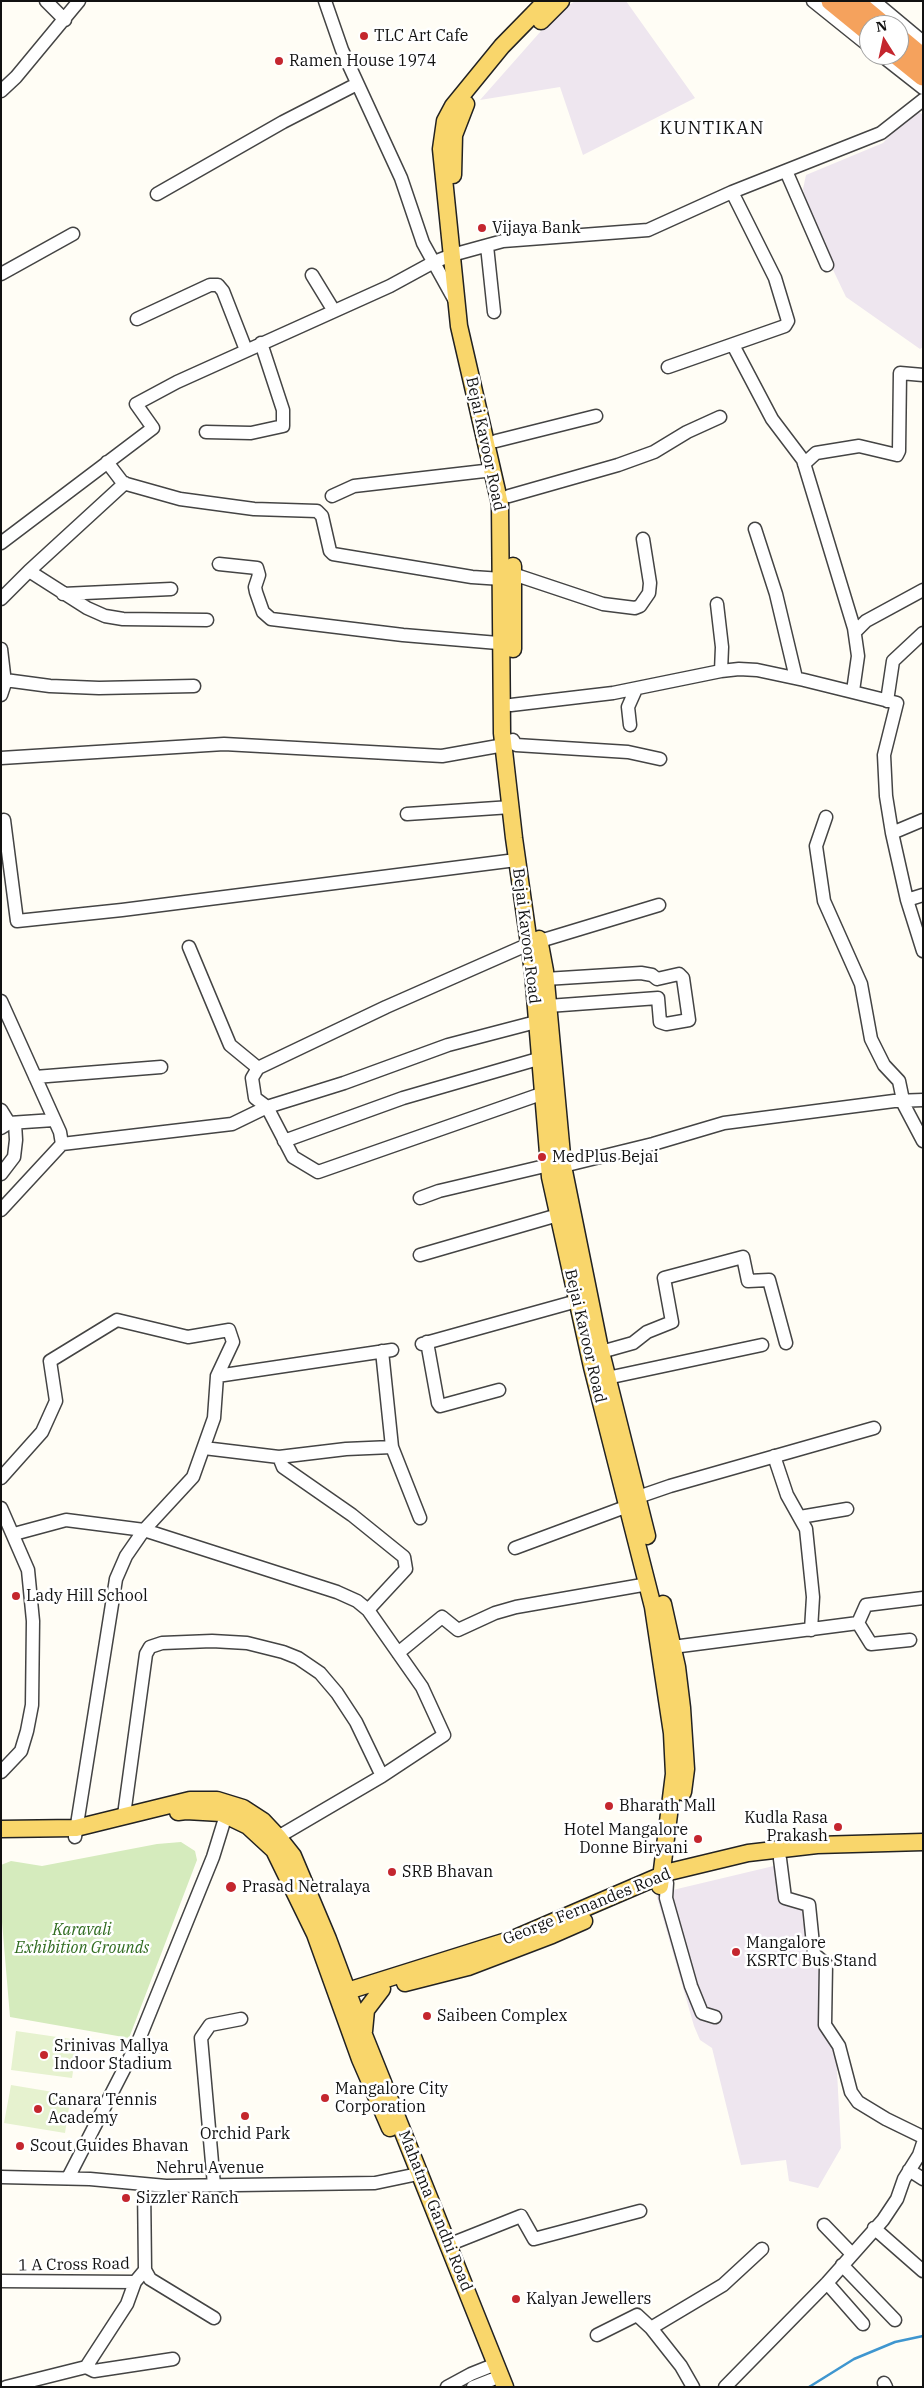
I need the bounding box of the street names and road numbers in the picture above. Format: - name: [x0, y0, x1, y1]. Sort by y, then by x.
- street label: Bejai Kavoor Road: [461, 375, 509, 513]
- street label: Bejai Kavoor Road: [508, 867, 544, 1005]
- street label: Bejai Kavoor Road: [560, 1267, 610, 1405]
- street label: George Fernandes Road: [500, 1865, 674, 1949]
- street label: Mahatma Gandhi Road: [394, 2128, 476, 2294]
- street label: Nehru Avenue: [156, 2158, 264, 2178]
- street label: 1 A Cross Road: [18, 2254, 130, 2276]

